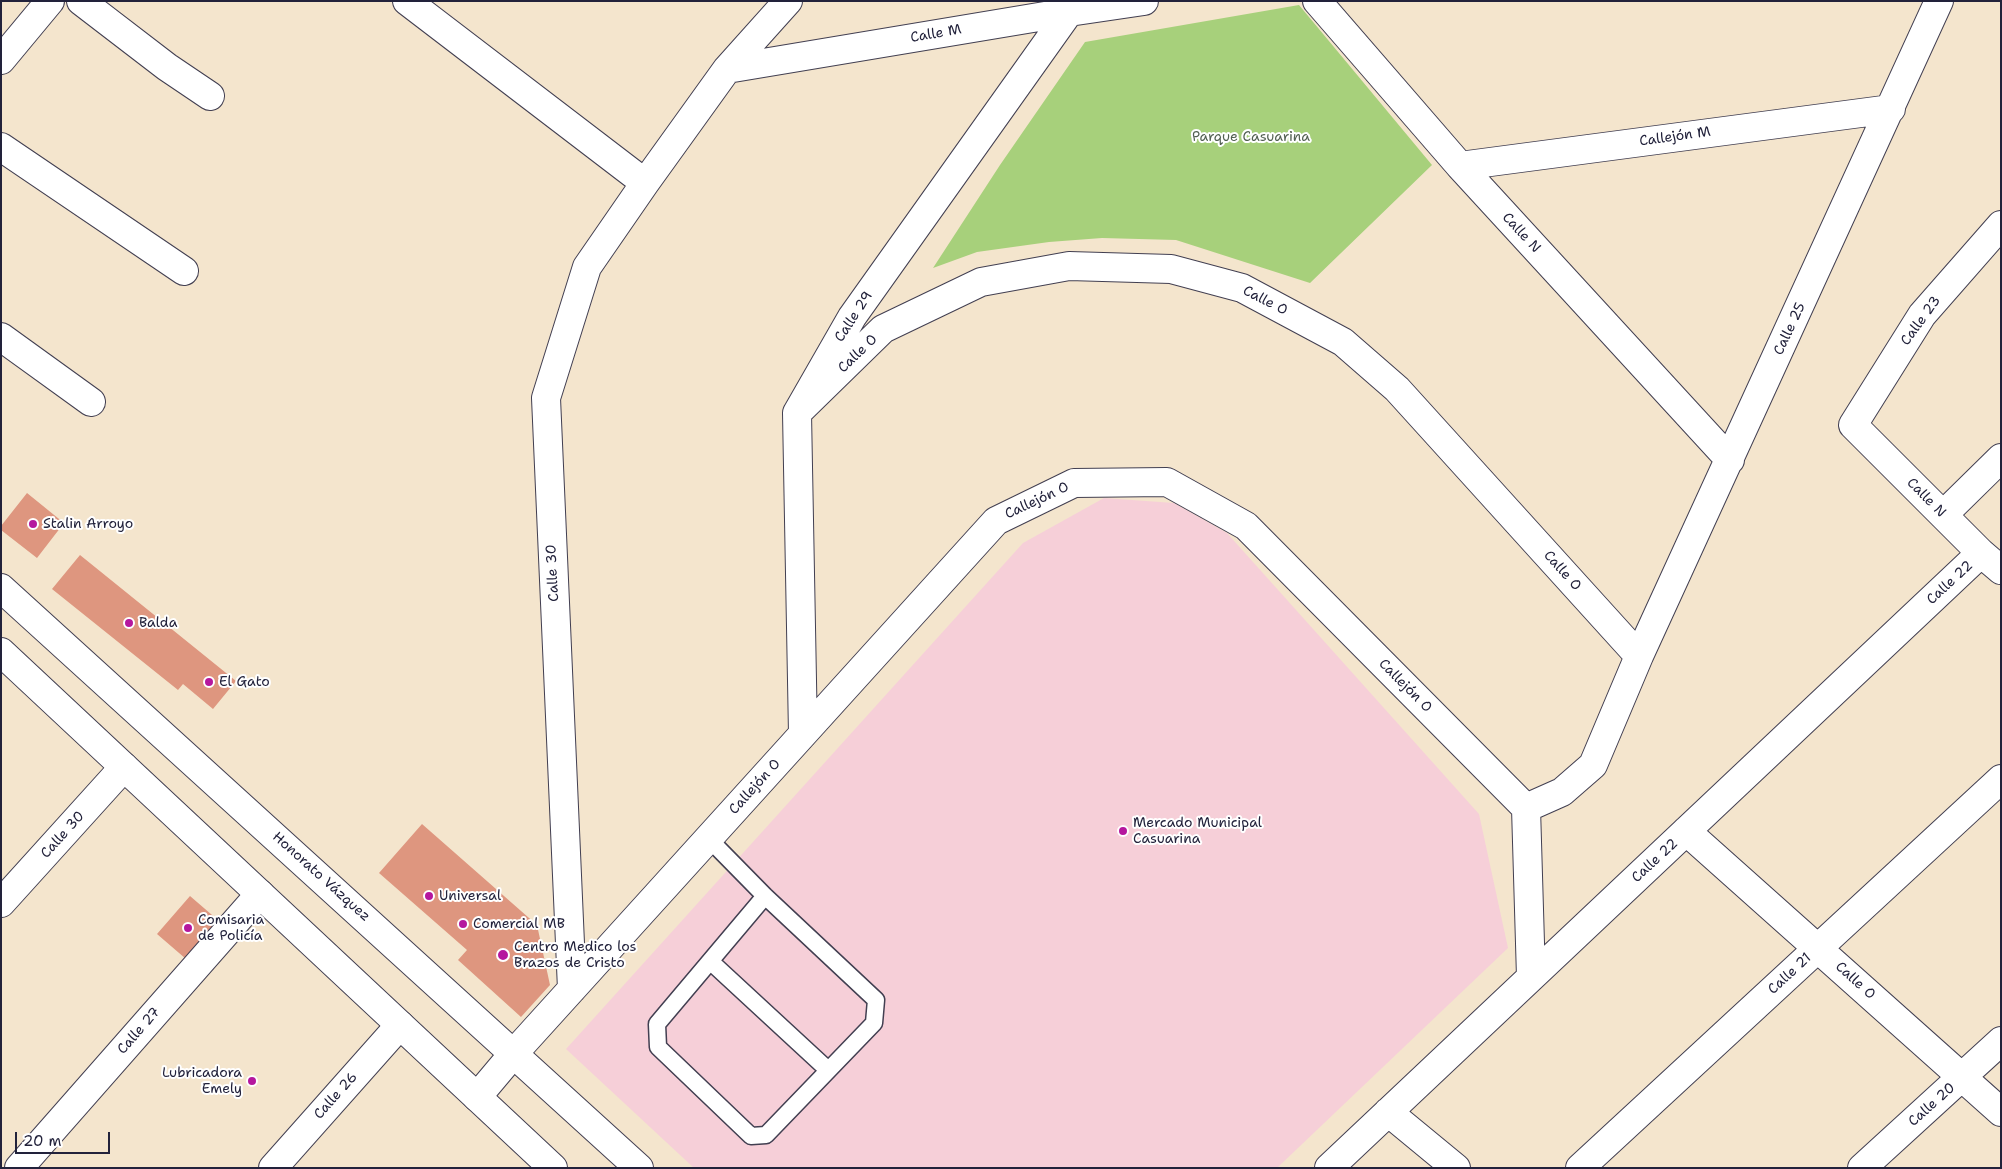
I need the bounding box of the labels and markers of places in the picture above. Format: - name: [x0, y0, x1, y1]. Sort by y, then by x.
- place label: Stalin Arroyo: [43, 516, 133, 532]
- marker: Stalin Arroyo: [27, 518, 39, 530]
- place label: Balda: [139, 615, 177, 631]
- marker: Balda: [123, 617, 135, 629]
- place label: El Gato: [219, 674, 270, 690]
- marker: El Gato: [203, 676, 215, 688]
- place label: Mercado Municipal Casuarina: [1133, 815, 1262, 848]
- marker: Mercado Municipal Casuarina: [1117, 825, 1129, 837]
- place label: Universal: [439, 888, 501, 904]
- marker: Universal: [423, 890, 435, 902]
- place label: Comisaria de Policía: [198, 912, 264, 944]
- place label: Comercial MB: [473, 916, 565, 932]
- marker: Comercial MB: [457, 918, 469, 930]
- marker: Comisaria de Policía: [182, 922, 194, 934]
- place label: Centro Medico los Brazos de Cristo: [514, 939, 637, 972]
- marker: Centro Medico los Brazos de Cristo: [496, 948, 510, 962]
- place label: Lubricadora Emely: [162, 1065, 242, 1098]
- marker: Lubricadora Emely: [246, 1075, 258, 1087]

